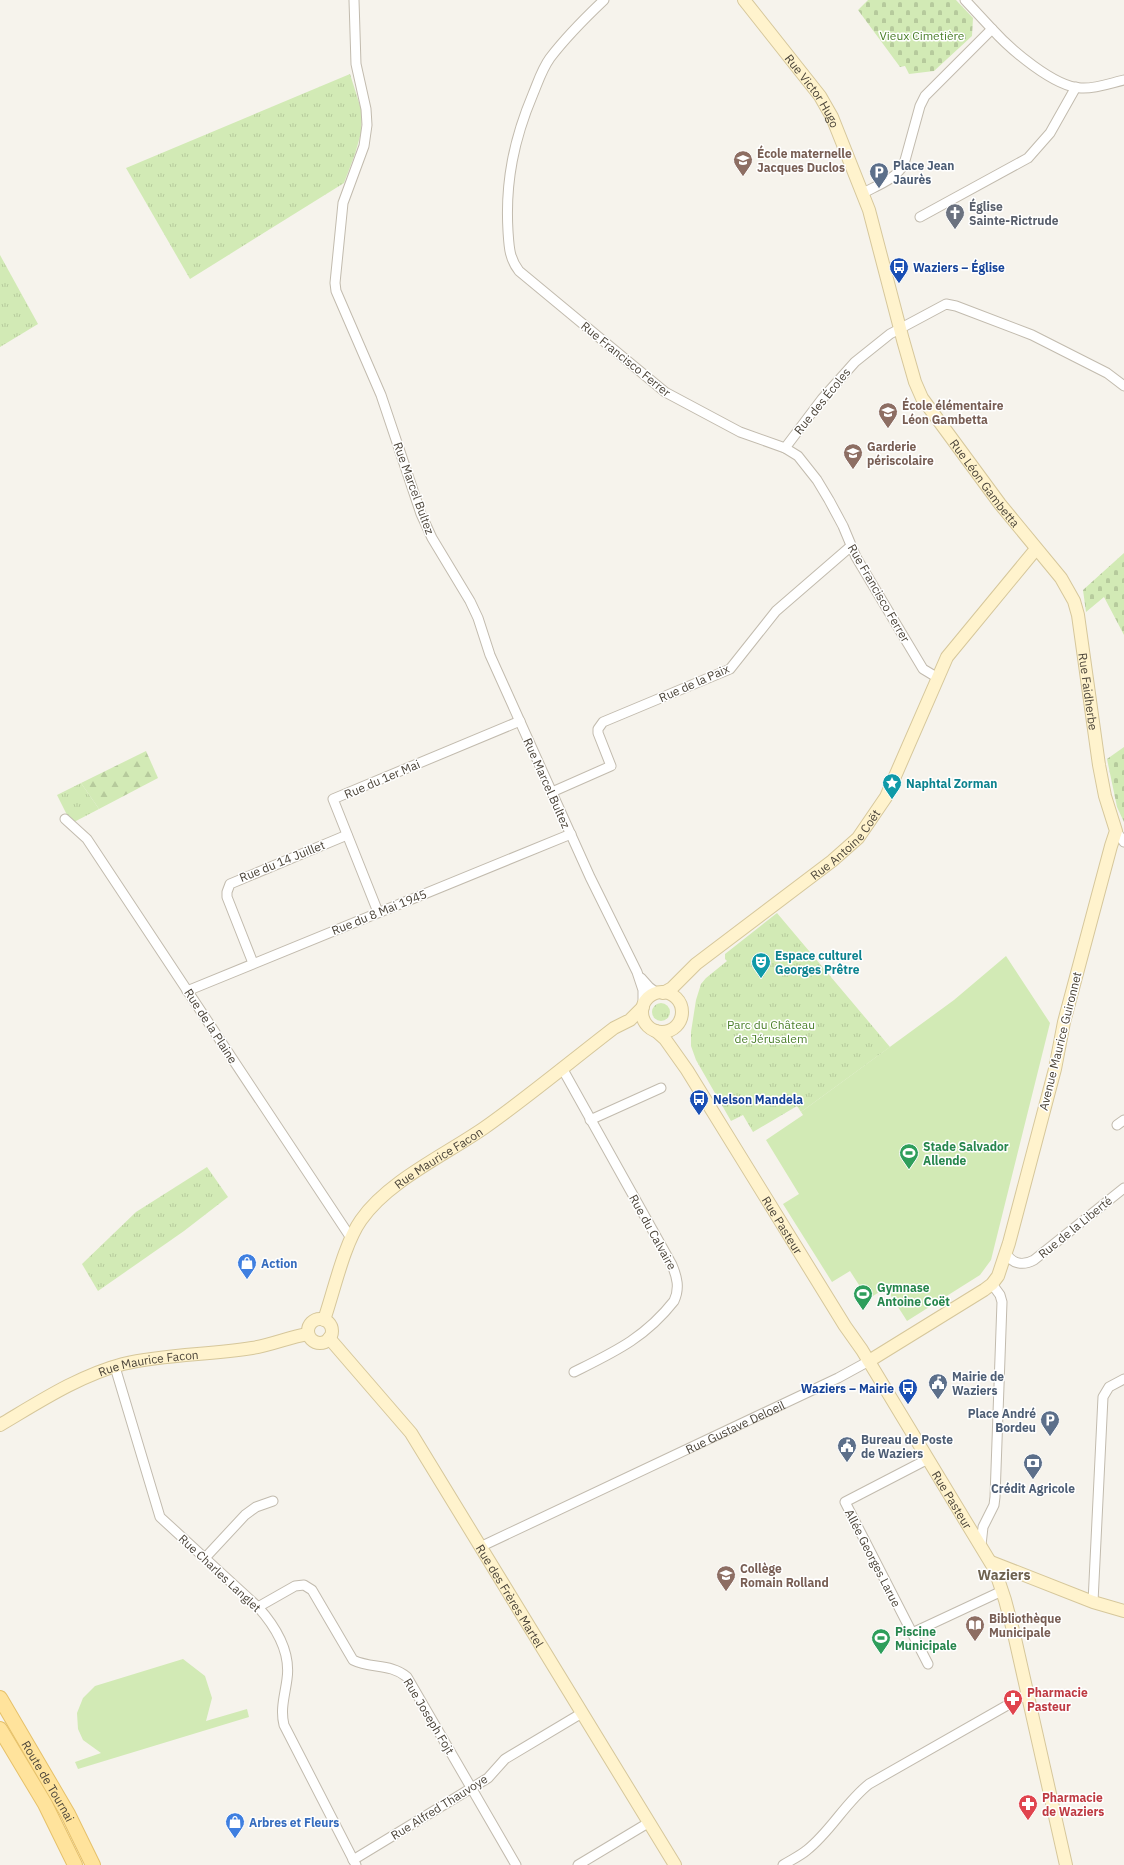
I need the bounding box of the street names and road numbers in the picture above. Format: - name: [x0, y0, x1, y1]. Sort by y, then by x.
- street label: Rue Victor Hugo: [782, 51, 843, 130]
- street label: Rue Francisco Ferrer: [578, 318, 674, 400]
- street label: Rue des Écoles: [791, 365, 854, 437]
- street label: Rue Léon Gambetta: [947, 436, 1024, 530]
- street label: Rue Marcel Bultez: [390, 440, 438, 537]
- street label: Rue Francisco Ferrer: [845, 541, 914, 645]
- street label: Rue Faidherbe: [1076, 652, 1102, 732]
- street label: Rue de la Paix: [656, 661, 732, 705]
- street label: Rue Marcel Bultez: [520, 736, 574, 831]
- street label: Rue du 1er Mai: [342, 756, 422, 802]
- street label: Rue Antoine Coët: [807, 806, 883, 882]
- street label: Rue du 14 Juillet: [237, 837, 327, 885]
- street label: Rue du 8 Mai 1945: [329, 886, 429, 938]
- street label: Avenue Maurice Guironnet: [1036, 970, 1084, 1112]
- street label: Rue de la Plaine: [181, 986, 241, 1067]
- street label: Rue Maurice Facon: [391, 1124, 485, 1191]
- street label: Rue du Calvaire: [626, 1192, 680, 1273]
- street label: Rue de la Liberté: [1035, 1192, 1115, 1261]
- street label: Rue Pasteur: [759, 1193, 806, 1257]
- street label: Rue Maurice Facon: [96, 1346, 199, 1379]
- street label: Rue Gustave Deloeil: [683, 1397, 787, 1456]
- street label: Rue Pasteur: [929, 1468, 976, 1532]
- street label: Allée Georges Larue: [842, 1507, 904, 1610]
- street label: Rue Charles Langlet: [176, 1531, 264, 1615]
- street label: Rue des Frères Martel: [473, 1541, 547, 1650]
- street label: Rue Joseph Fojt: [400, 1675, 458, 1757]
- street label: Route de Tournai: [19, 1738, 78, 1824]
- street label: Rue Alfred Thauvoye: [388, 1771, 491, 1843]

